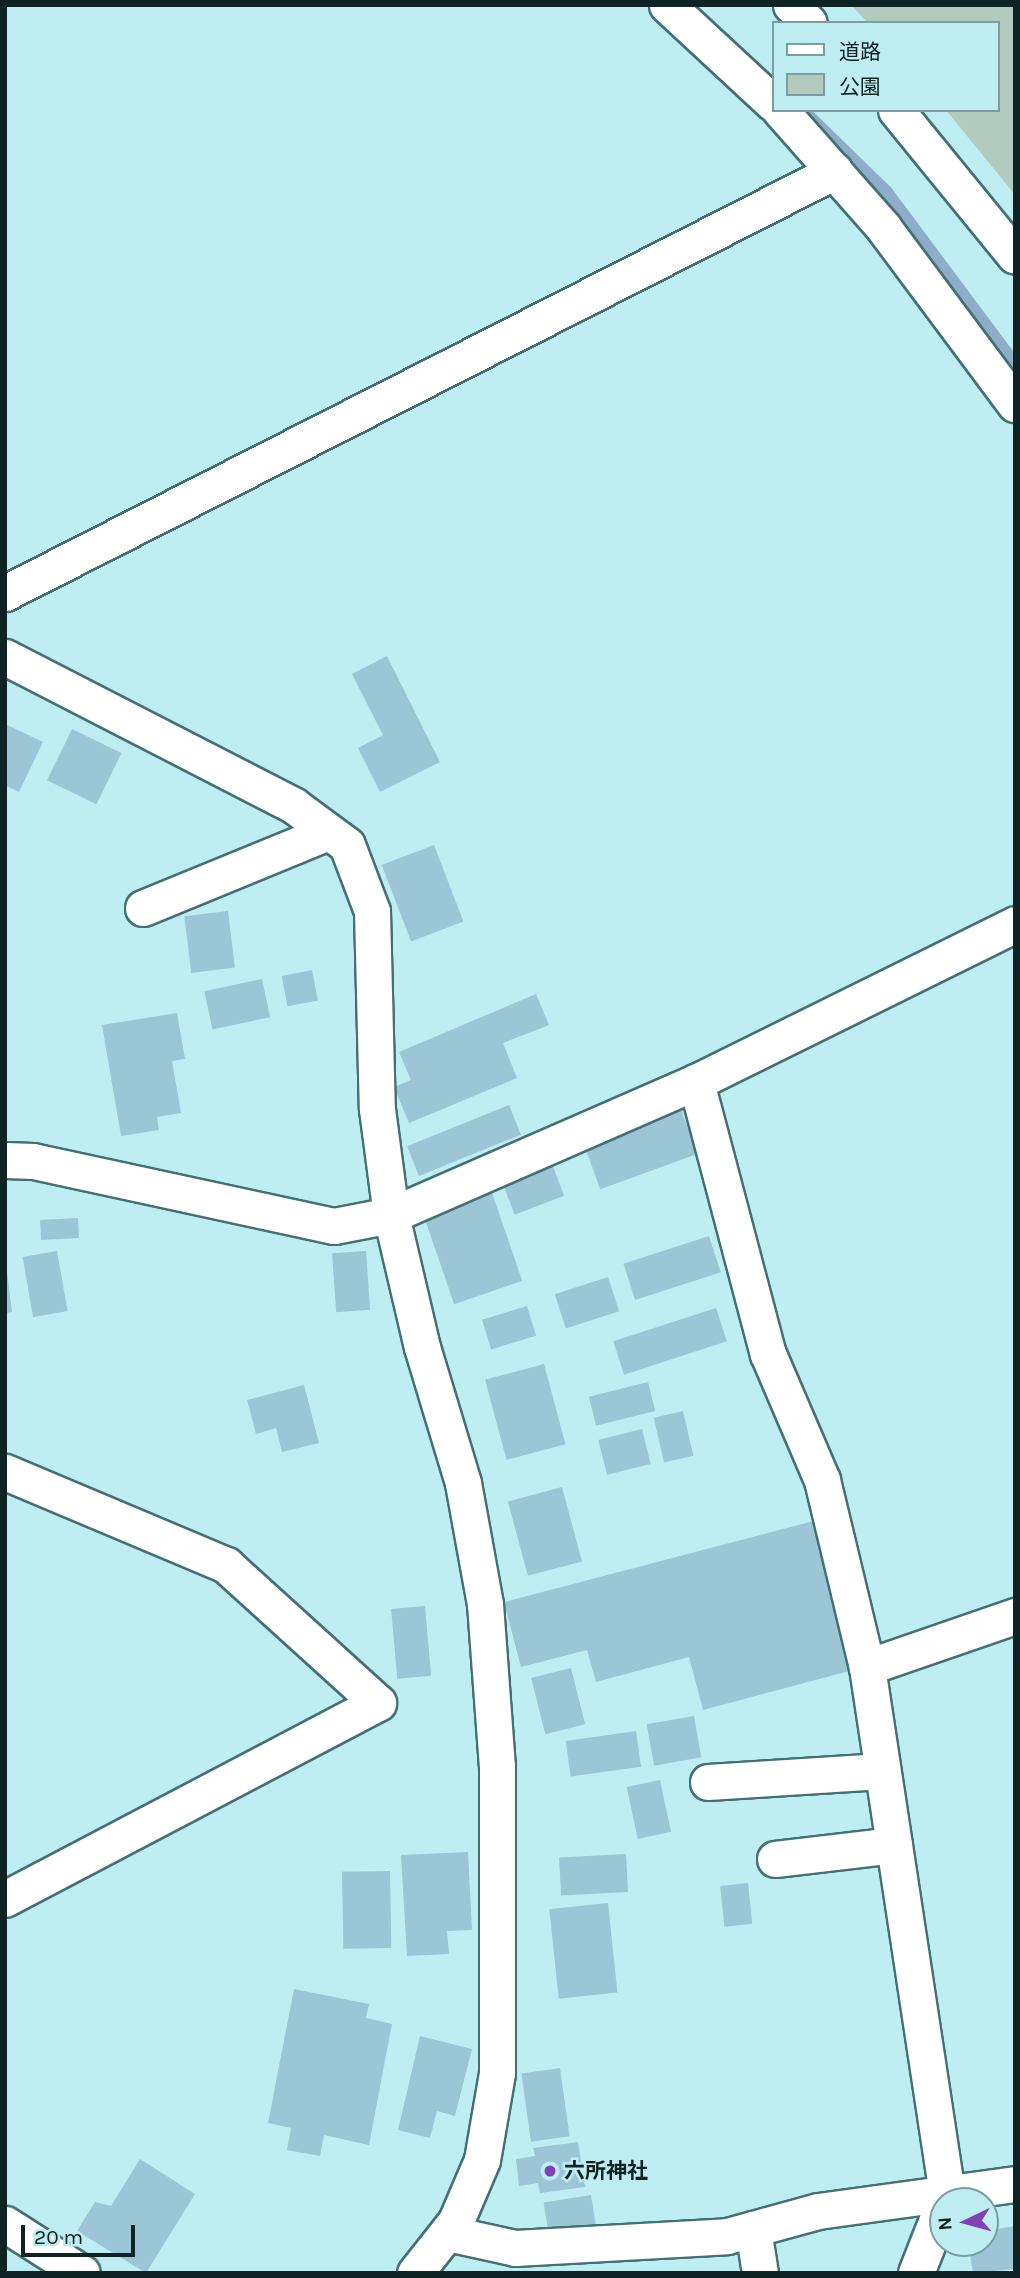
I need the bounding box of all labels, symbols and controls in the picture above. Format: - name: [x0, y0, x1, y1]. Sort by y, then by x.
- legend: [772, 21, 999, 112]
- text: 道路: [839, 40, 881, 64]
- text: 公園: [839, 75, 881, 99]
- place label: 六所神社: [564, 2158, 648, 2184]
- marker: 六所神社: [542, 2163, 558, 2179]
- north arrow: [929, 2187, 999, 2257]
- scale bar: [24, 2212, 138, 2256]
- text: N: [934, 2216, 957, 2231]
- text: 20 m: [34, 2225, 83, 2249]

